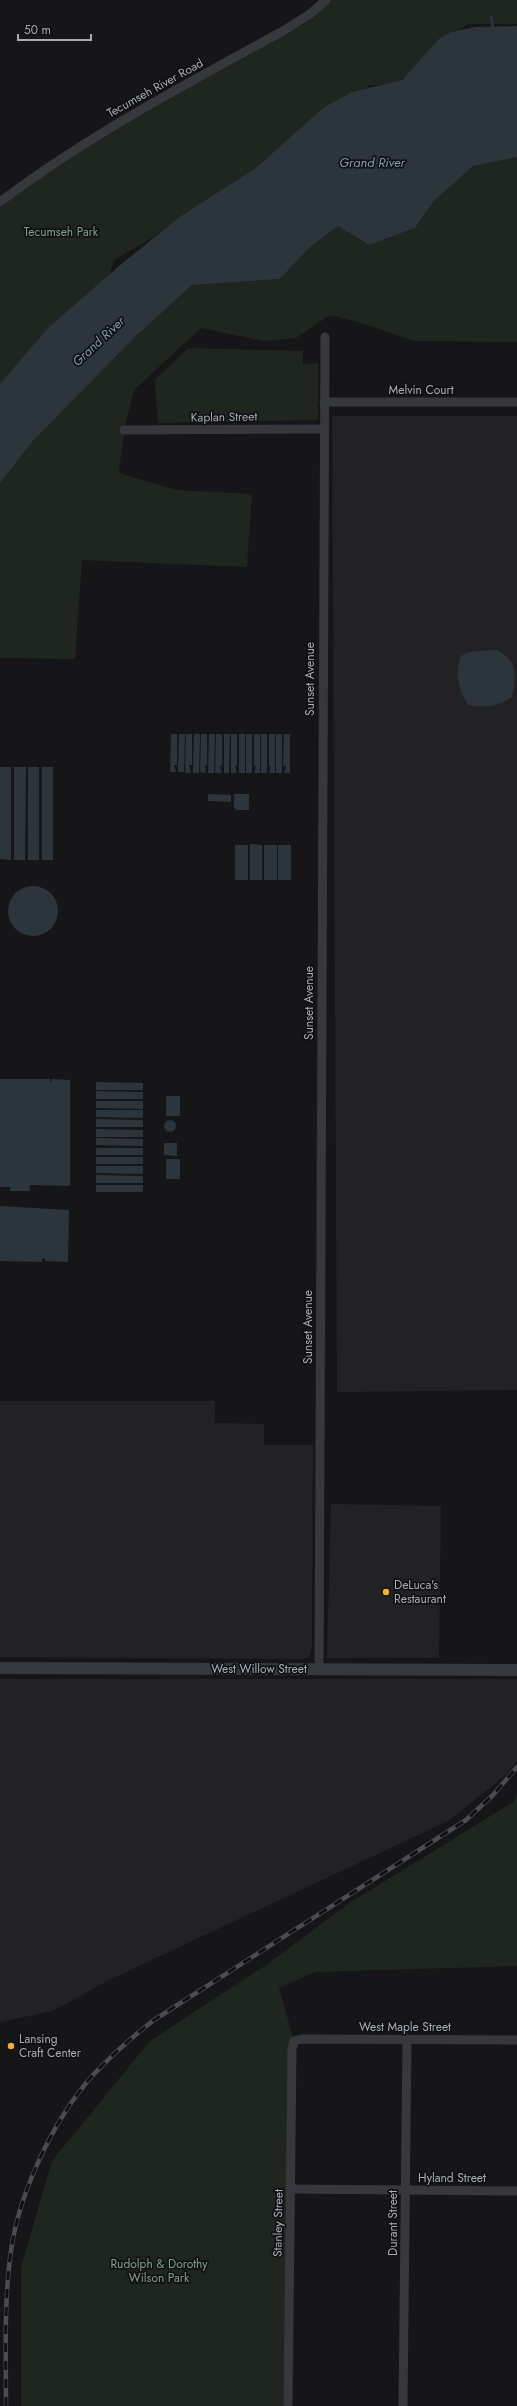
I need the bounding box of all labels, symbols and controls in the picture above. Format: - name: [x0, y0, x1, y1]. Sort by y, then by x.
- scale bar: [18, 16, 91, 42]
- text: 50 m: [24, 21, 51, 39]
- street label: Tecumseh River Road: [104, 54, 206, 122]
- water label: Grand River: [339, 153, 405, 172]
- park label: Tecumseh Park: [24, 223, 99, 241]
- water label: Grand River: [68, 312, 129, 371]
- street label: Melvin Court: [388, 381, 454, 399]
- street label: Kaplan Street: [191, 407, 257, 427]
- street label: Sunset Avenue: [301, 642, 319, 716]
- street label: Sunset Avenue: [300, 966, 318, 1040]
- street label: Sunset Avenue: [299, 1290, 317, 1364]
- place label: DeLuca's Restaurant: [394, 1576, 446, 1608]
- marker: DeLuca's Restaurant: [381, 1587, 391, 1597]
- street label: West Willow Street: [211, 1660, 307, 1678]
- street label: West Maple Street: [359, 2018, 451, 2036]
- place label: Lansing Craft Center: [19, 2030, 82, 2062]
- marker: Lansing Craft Center: [6, 2041, 16, 2051]
- street label: Hyland Street: [418, 2169, 486, 2187]
- street label: Stanley Street: [268, 2189, 288, 2257]
- street label: Durant Street: [384, 2190, 402, 2256]
- park label: Rudolph & Dorothy Wilson Park: [110, 2255, 208, 2287]

